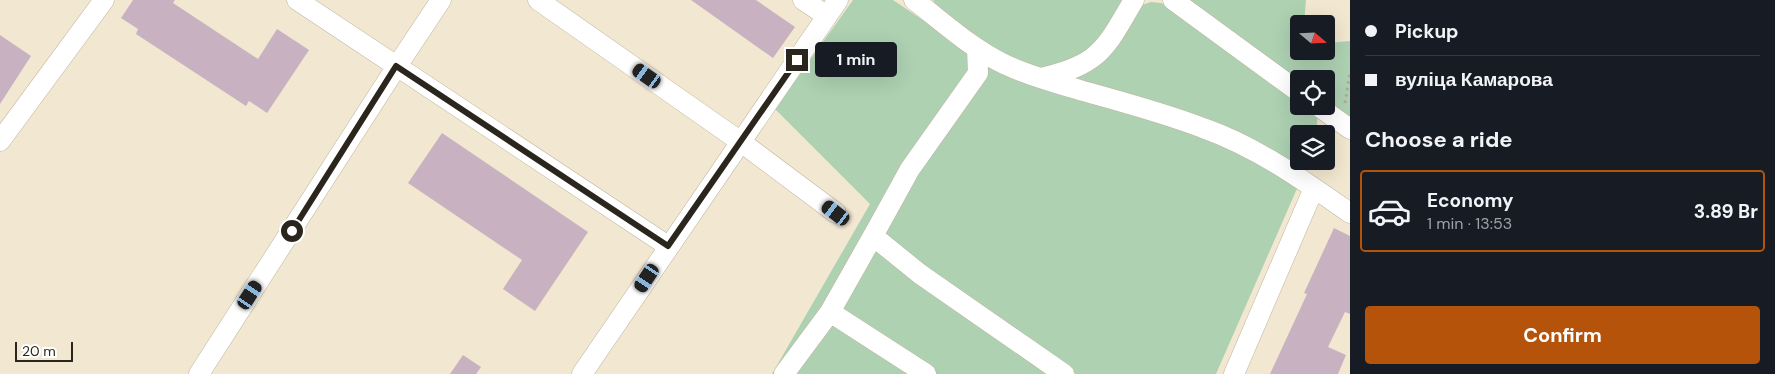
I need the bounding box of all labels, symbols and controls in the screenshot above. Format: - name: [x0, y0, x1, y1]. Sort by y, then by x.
- north arrow: [1290, 15, 1335, 60]
- map controls: [1290, 15, 1335, 170]
- text: Pickup: [1395, 19, 1459, 44]
- callout: 1 min: [814, 42, 897, 78]
- route end: [786, 49, 808, 71]
- text: 1 min: [837, 49, 875, 70]
- car: [630, 61, 663, 91]
- text: вуліца Камарова: [1395, 67, 1553, 92]
- button: locate: [1290, 70, 1335, 115]
- button: layers: [1290, 125, 1335, 170]
- text: Choose a ride: [1365, 125, 1513, 154]
- text: Economy: [1427, 188, 1514, 213]
- icon: car: [1367, 189, 1412, 234]
- car: [819, 198, 852, 228]
- text: 3.89 Br: [1694, 199, 1758, 224]
- text: 1 min · 13:53: [1427, 213, 1512, 234]
- route start: [281, 220, 303, 242]
- car: [632, 261, 661, 295]
- car: [235, 278, 264, 312]
- button: Confirm: [1365, 306, 1760, 364]
- scale bar: [15, 339, 72, 362]
- text: 20 m: [22, 342, 56, 360]

